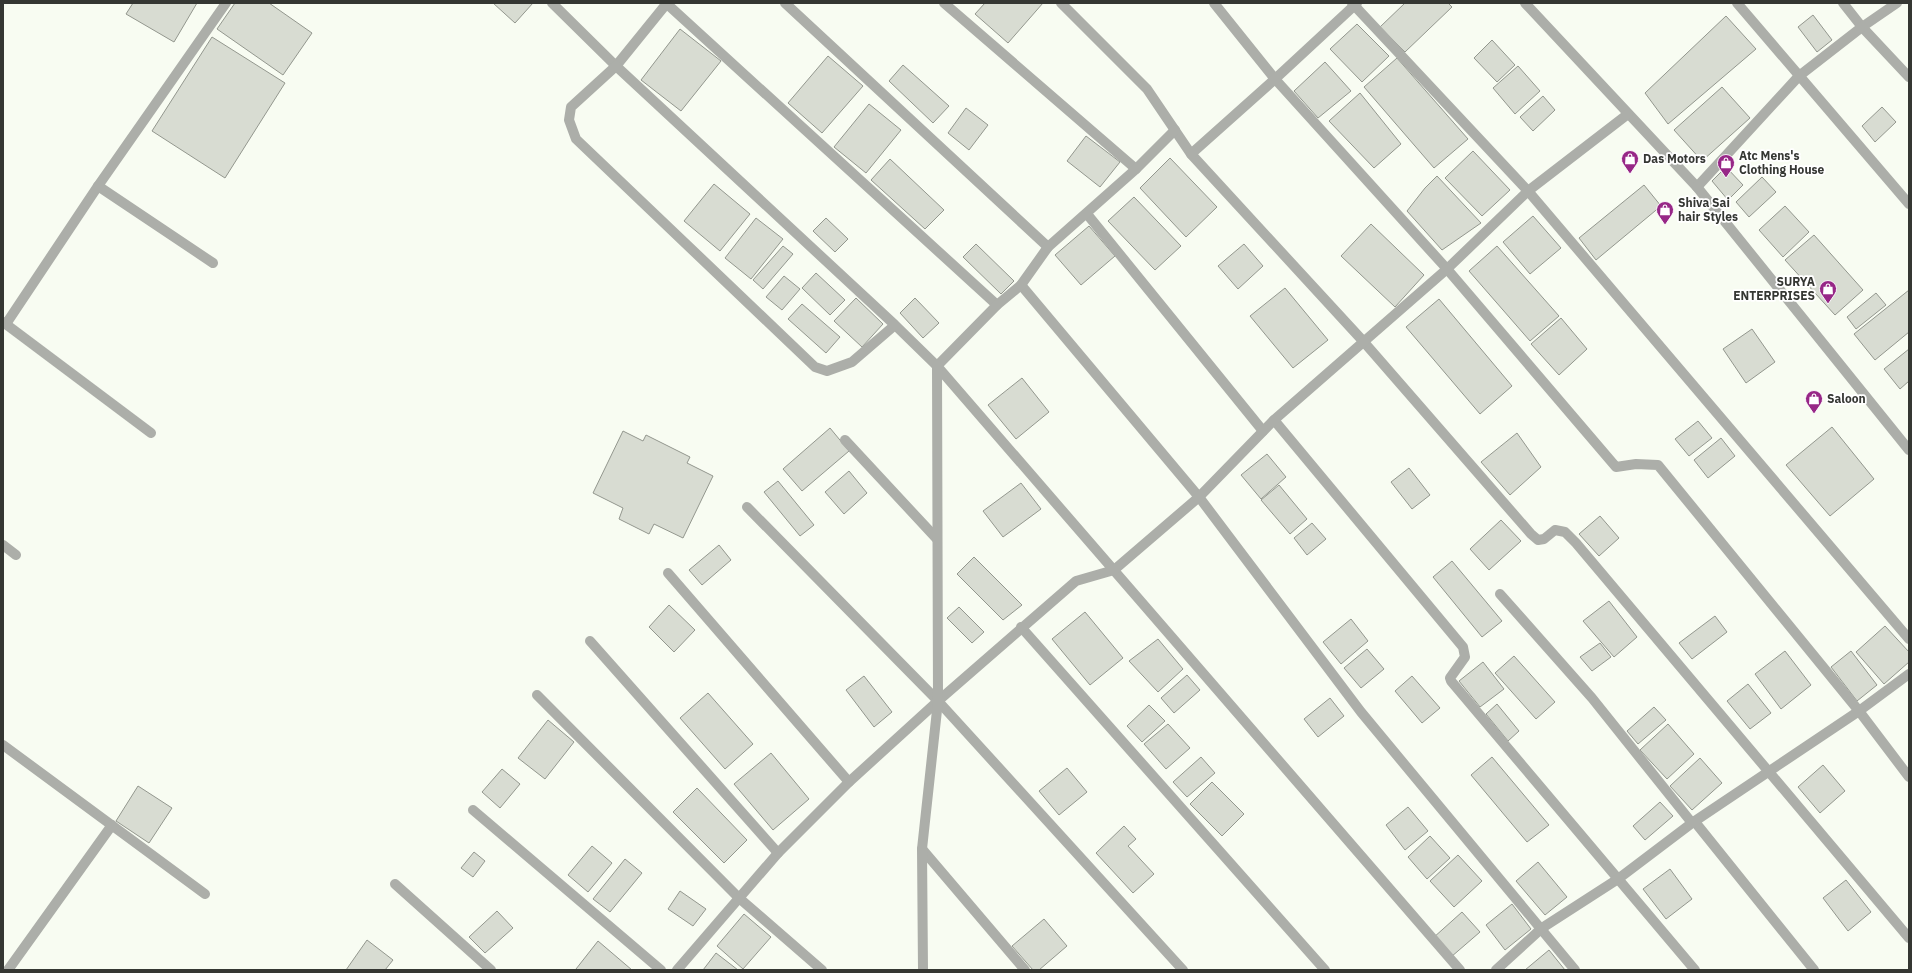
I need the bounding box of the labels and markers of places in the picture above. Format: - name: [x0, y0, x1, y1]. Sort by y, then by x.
- place label: Atc Mens's Clothing House: [1739, 148, 1825, 177]
- shop icon: Das Motors: [1620, 149, 1640, 174]
- place label: Das Motors: [1643, 151, 1706, 166]
- shop icon: Atc Mens's Clothing House: [1716, 153, 1736, 178]
- place label: Shiva Sai hair Styles: [1678, 195, 1738, 224]
- shop icon: Shiva Sai hair Styles: [1655, 200, 1675, 225]
- place label: SURYA ENTERPRISES: [1733, 274, 1815, 303]
- shop icon: SURYA ENTERPRISES: [1818, 279, 1838, 304]
- shop icon: Saloon: [1804, 389, 1824, 414]
- place label: Saloon: [1827, 391, 1866, 406]

